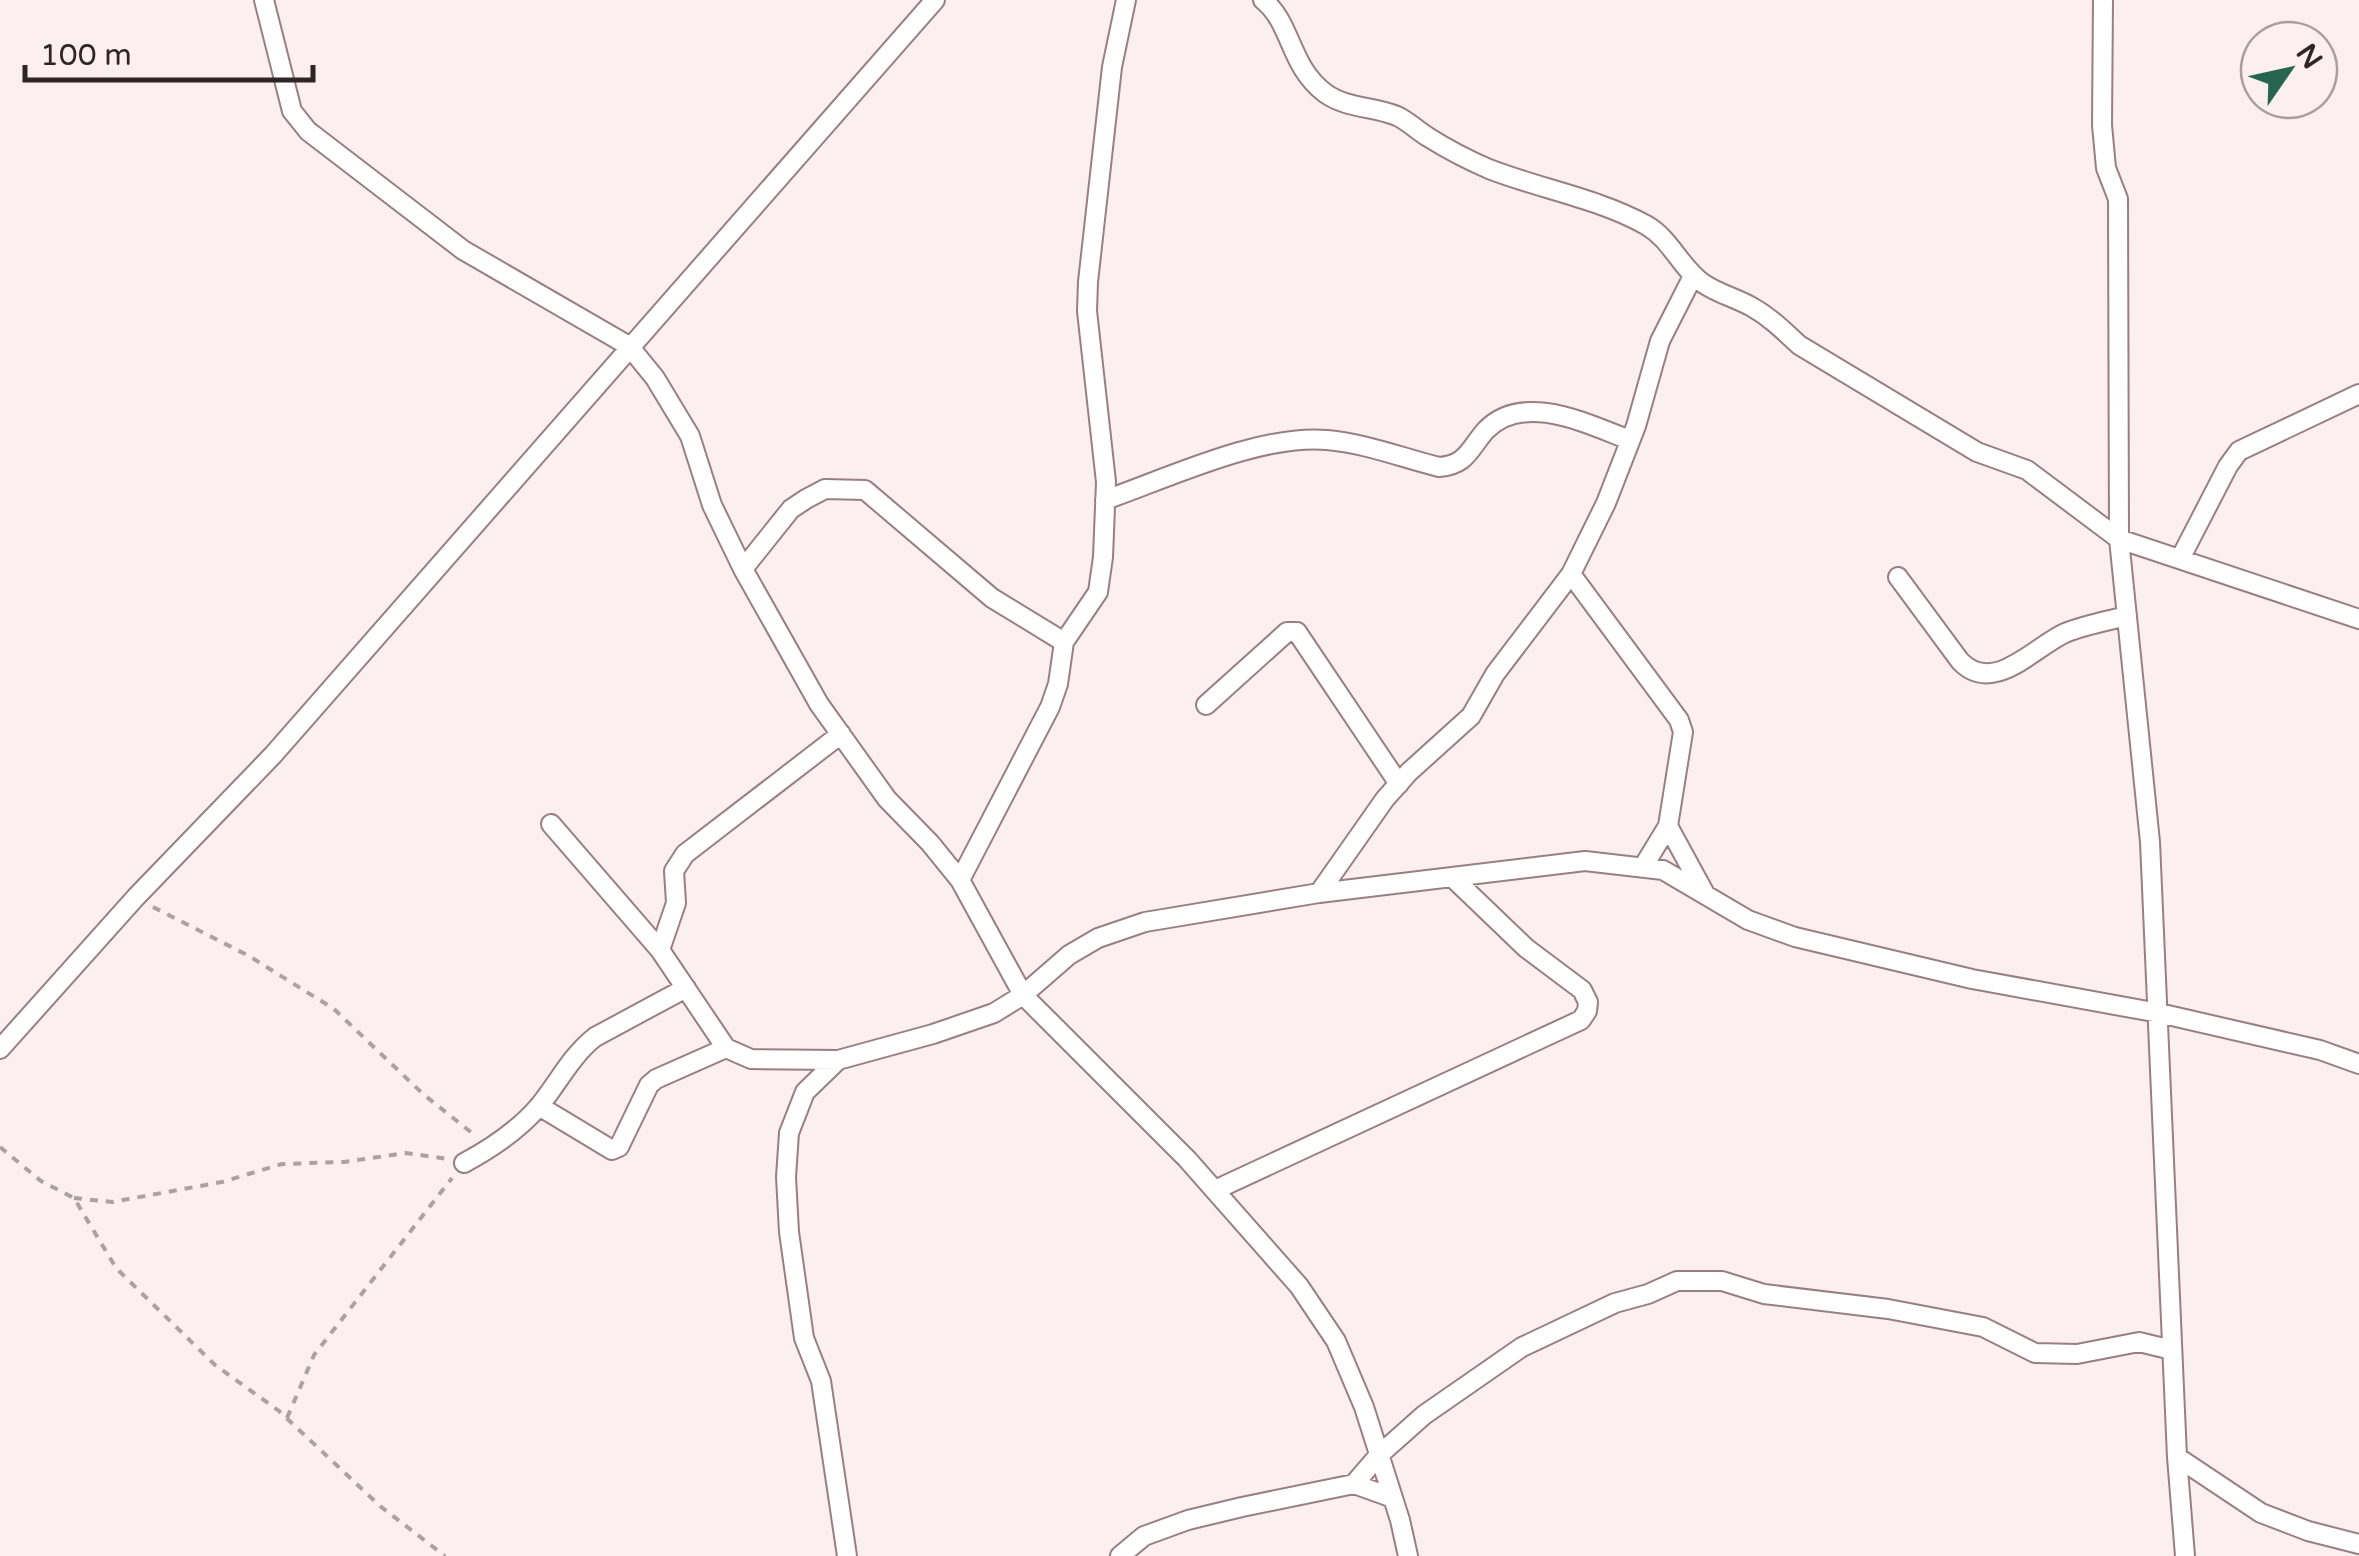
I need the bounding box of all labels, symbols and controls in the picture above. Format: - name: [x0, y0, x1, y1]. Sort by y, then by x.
- scale bar: [25, 20, 312, 82]
- north arrow: [2239, 20, 2339, 120]
- text: 100 m: [40, 37, 132, 74]
- text: N: [2289, 38, 2329, 75]

